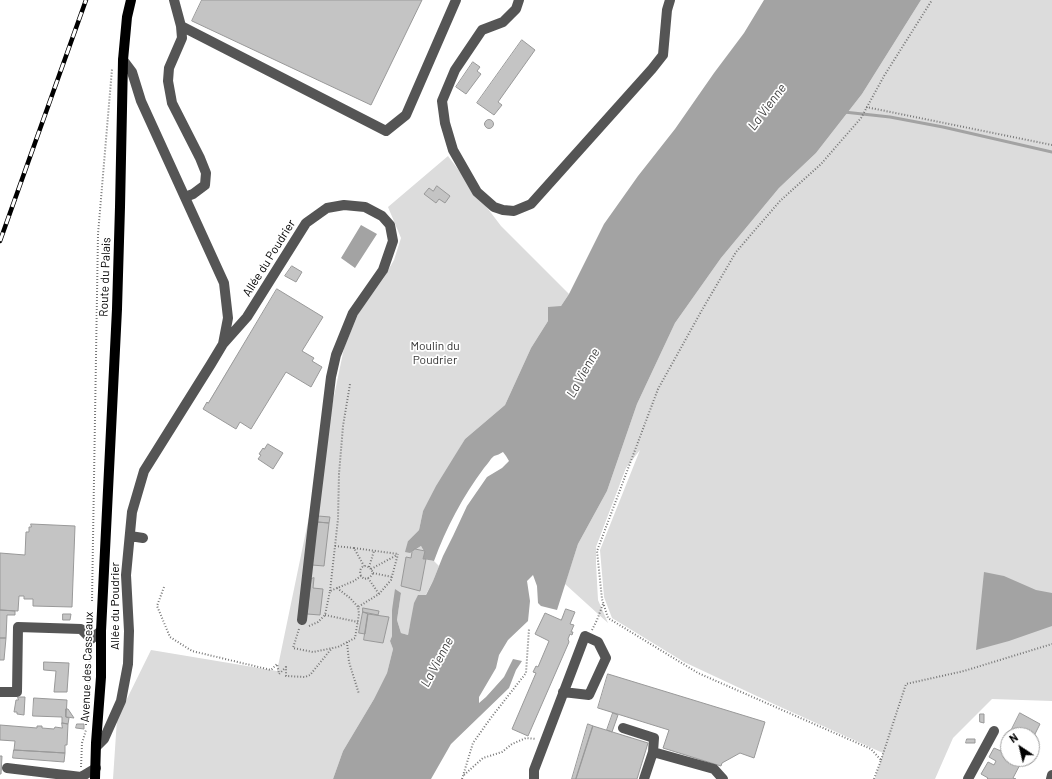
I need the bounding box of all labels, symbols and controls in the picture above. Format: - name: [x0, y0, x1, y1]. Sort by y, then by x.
- water label: La Vienne: [744, 81, 790, 133]
- street label: Allée du Poudrier: [240, 217, 298, 299]
- street label: Route du Palais: [96, 237, 114, 317]
- park label: Moulin du Poudrier: [410, 339, 460, 367]
- water label: La Vienne: [563, 346, 603, 400]
- street label: Allée du Poudrier: [108, 562, 122, 650]
- street label: Avenue des Casseaux: [78, 611, 96, 723]
- water label: La Vienne: [417, 634, 457, 690]
- north arrow: [1000, 727, 1040, 767]
- text: N: [1007, 730, 1020, 745]

